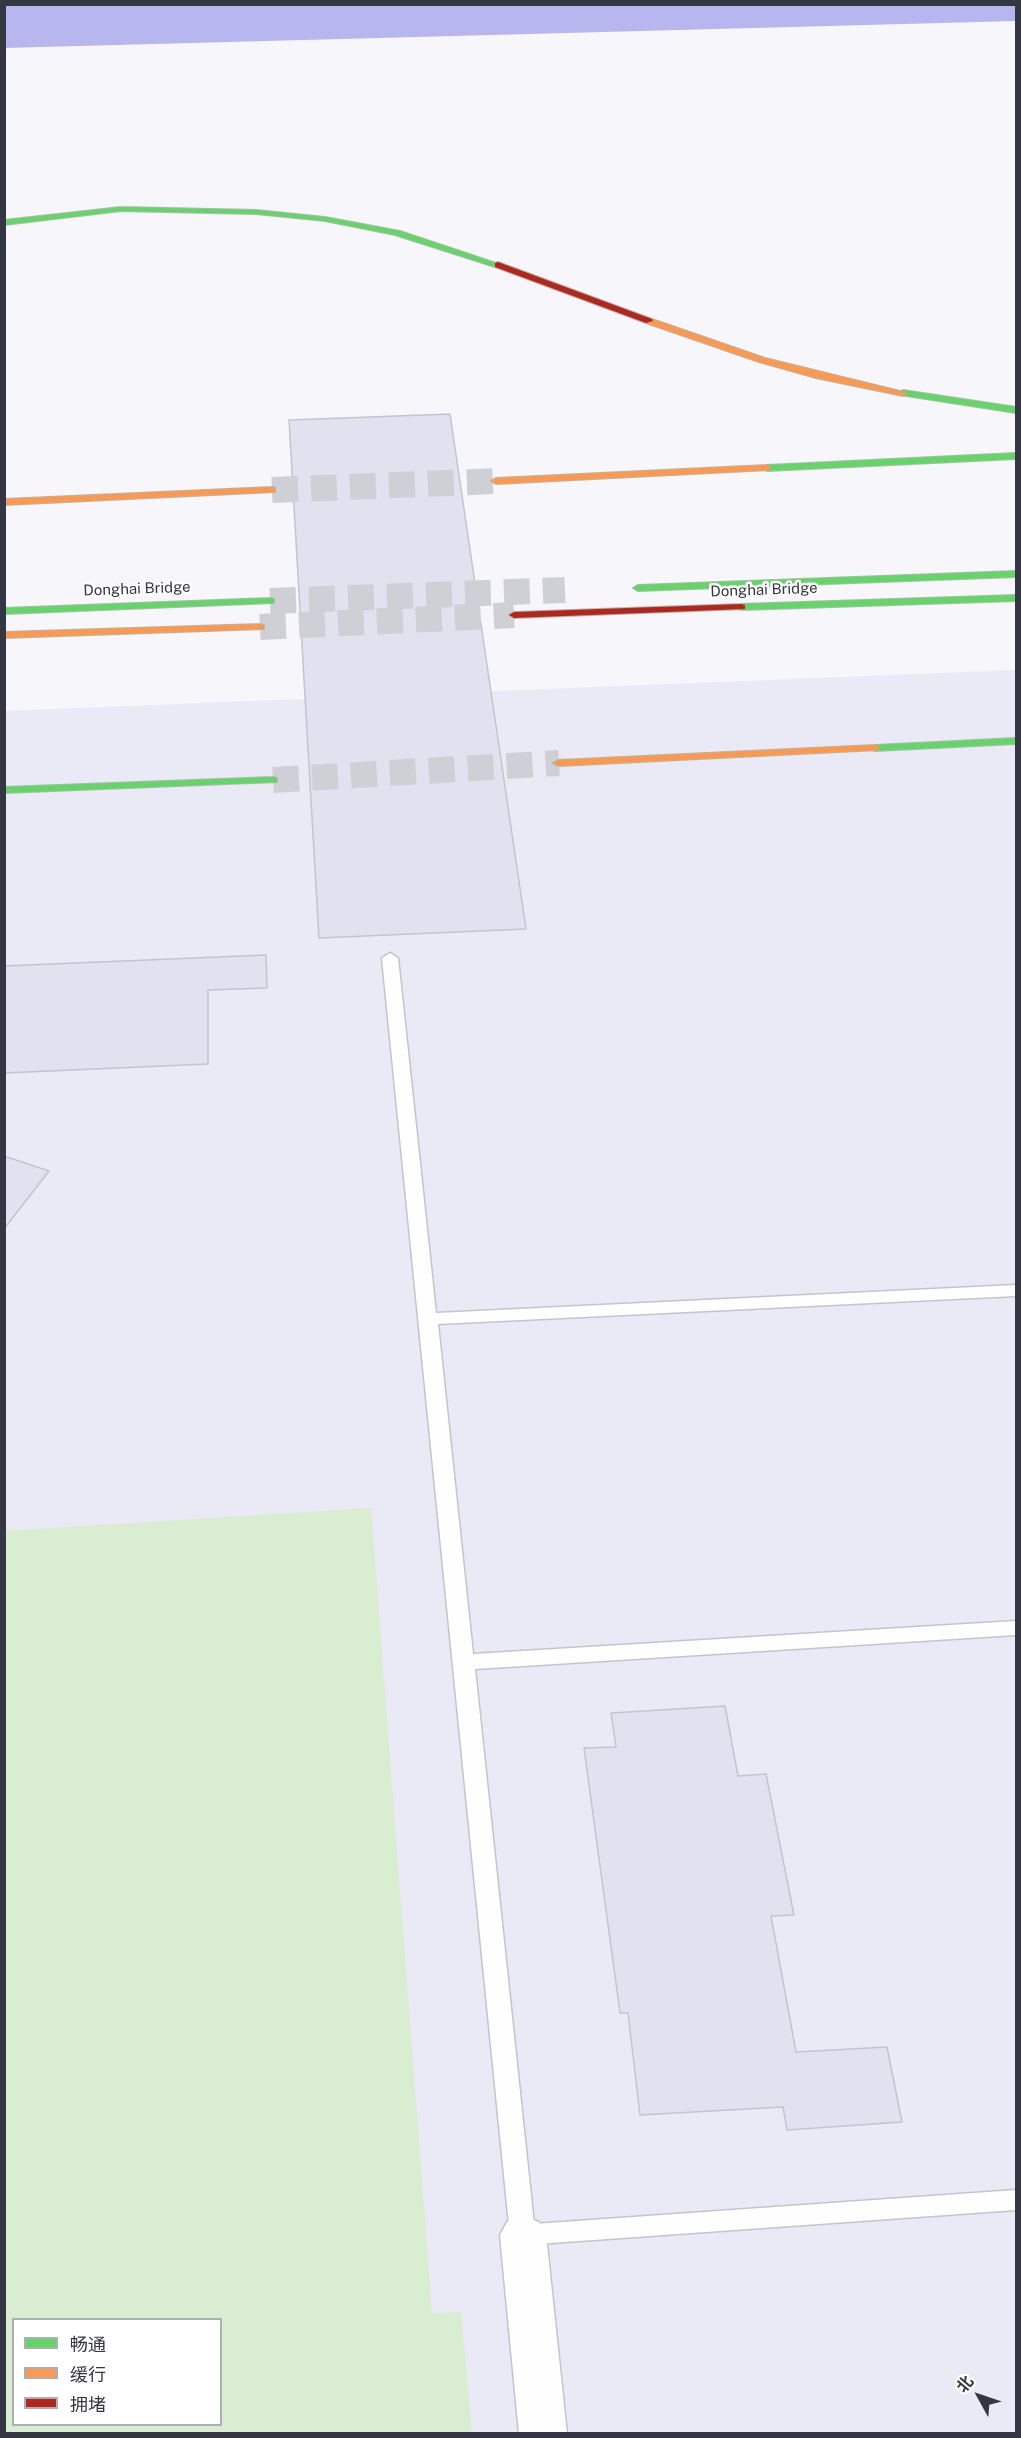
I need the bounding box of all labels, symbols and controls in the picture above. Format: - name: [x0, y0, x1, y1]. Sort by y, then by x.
- street label: Donghai Bridge: [83, 578, 191, 600]
- street label: Donghai Bridge: [710, 579, 818, 601]
- legend: [12, 2318, 222, 2426]
- text: 畅通: [70, 2334, 106, 2355]
- text: 缓行: [70, 2364, 106, 2385]
- north arrow: [949, 2366, 1009, 2426]
- text: 北: [952, 2372, 977, 2396]
- text: 拥堵: [70, 2394, 106, 2415]

